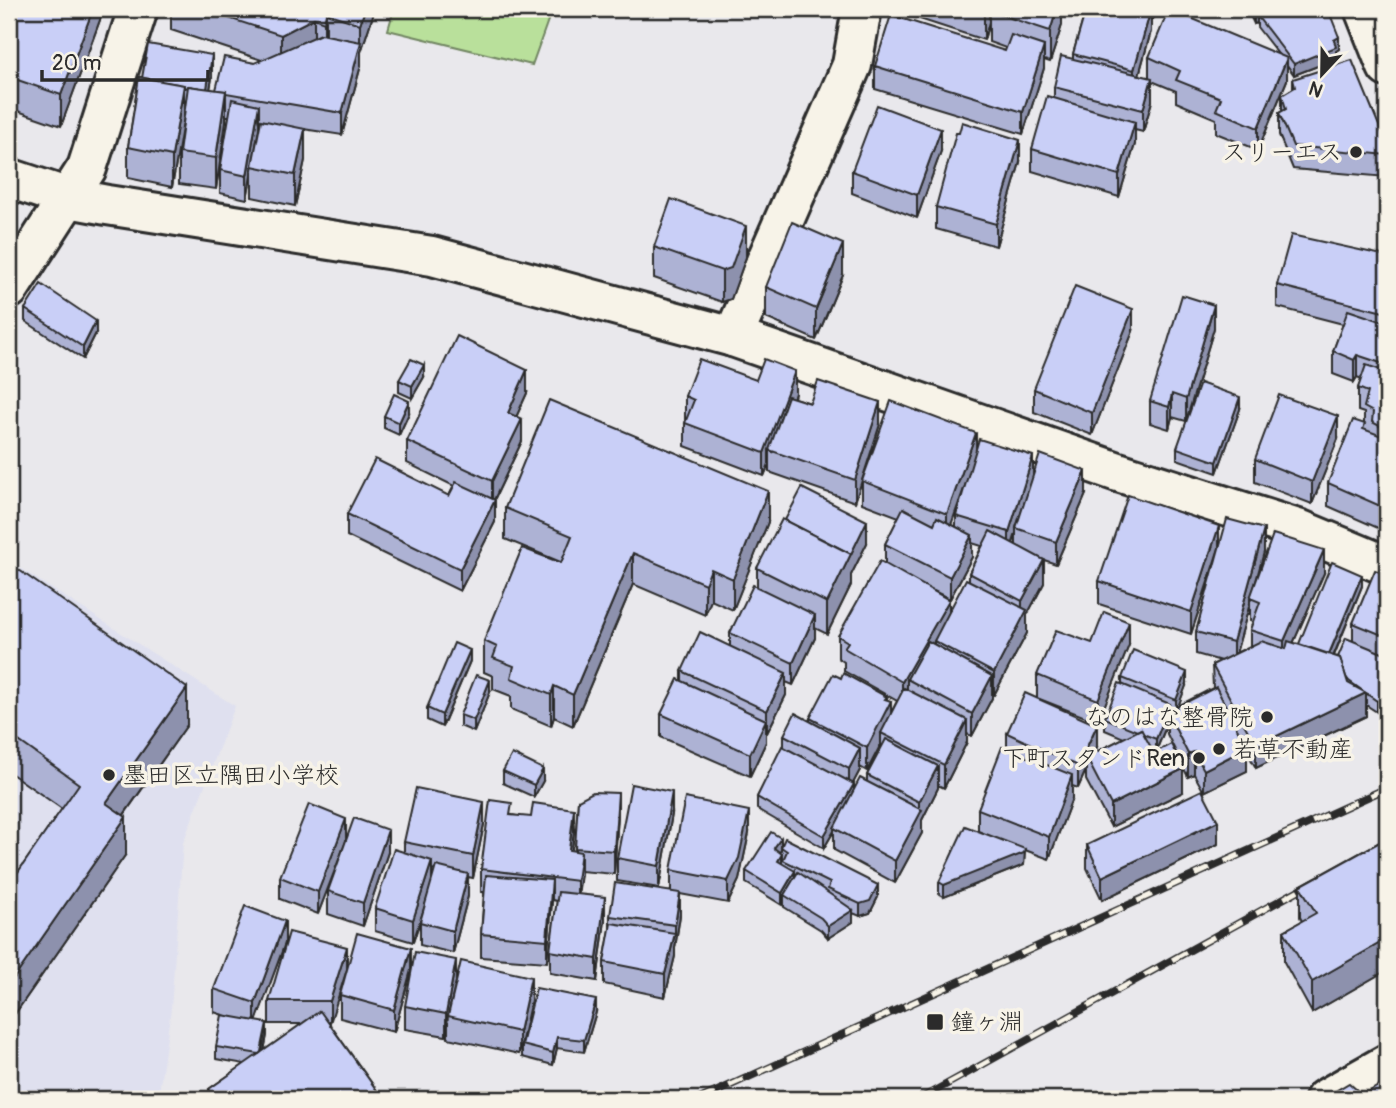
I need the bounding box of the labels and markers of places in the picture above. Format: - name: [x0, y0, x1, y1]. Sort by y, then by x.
- place label: スリーエス: [1222, 138, 1342, 167]
- marker: スリーエス: [1348, 144, 1364, 160]
- place label: なのはな整骨院: [1085, 703, 1253, 732]
- marker: なのはな整骨院: [1259, 709, 1275, 725]
- place label: 若草不動産: [1233, 735, 1353, 764]
- marker: 若草不動産: [1211, 741, 1227, 757]
- place label: 下町スタンドRen: [1002, 744, 1185, 773]
- marker: 下町スタンドRen: [1191, 750, 1207, 766]
- place label: 墨田区立隅田小学校: [123, 761, 339, 790]
- marker: 墨田区立隅田小学校: [101, 767, 117, 783]
- place label: 鐘ヶ淵: [951, 1008, 1023, 1037]
- marker: 鐘ヶ淵: [925, 1012, 945, 1032]

